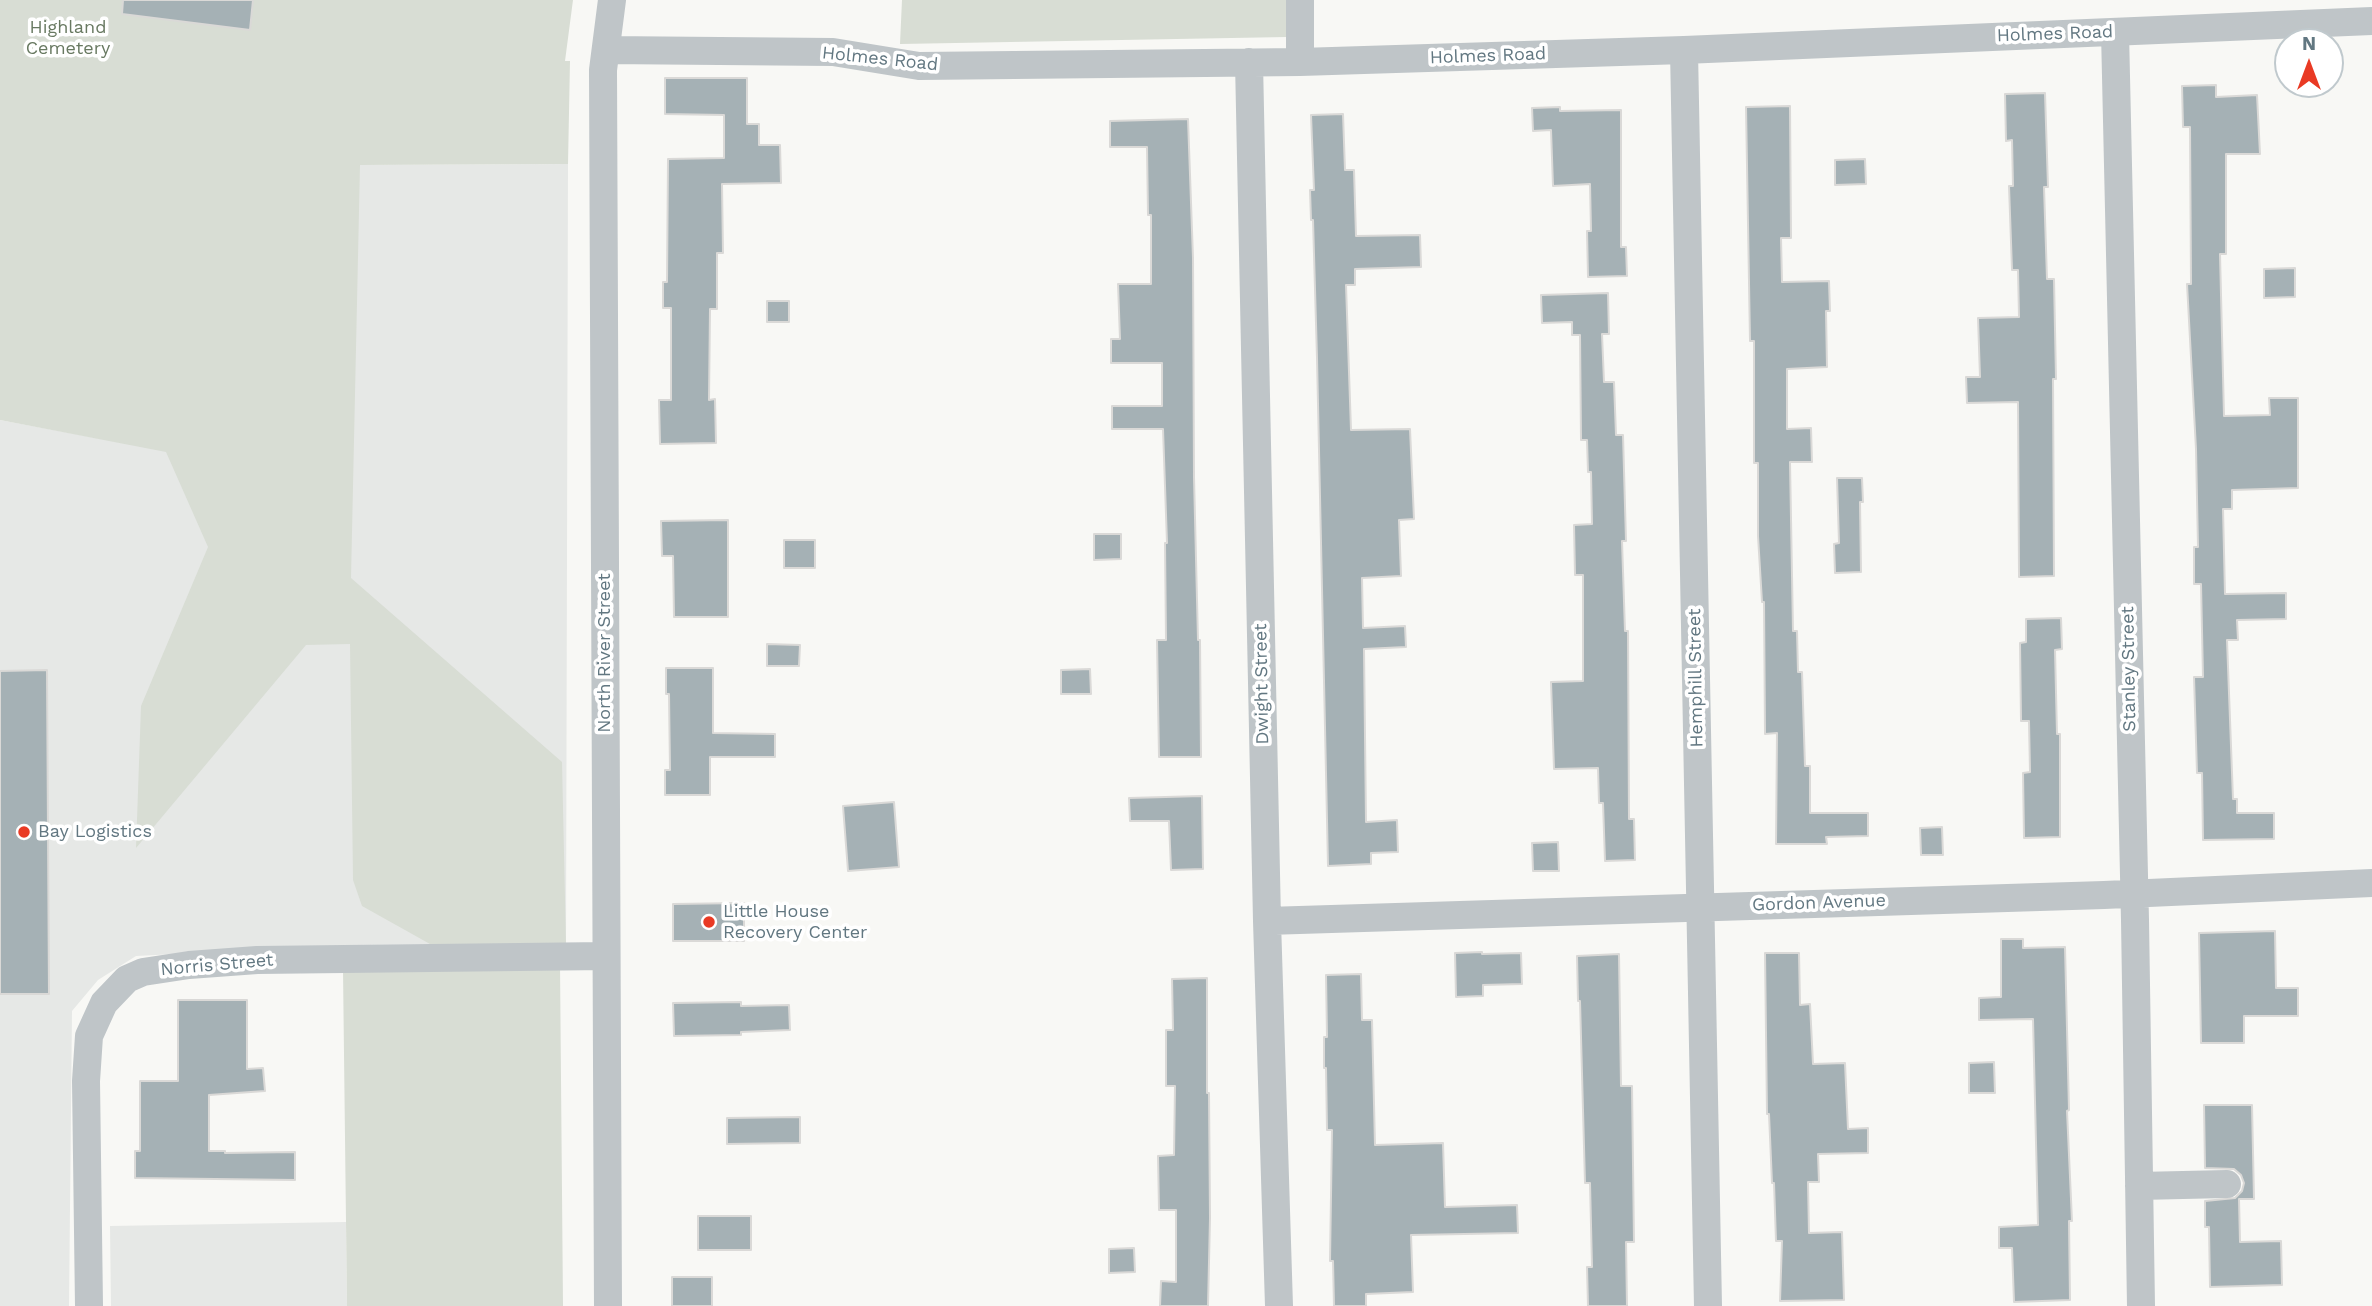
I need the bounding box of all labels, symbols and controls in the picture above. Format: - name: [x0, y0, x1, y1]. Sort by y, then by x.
- park label: Highland Cemetery: [26, 17, 110, 60]
- street label: Holmes Road: [1996, 21, 2114, 47]
- north arrow: [2274, 28, 2344, 98]
- text: N: [2302, 32, 2316, 55]
- street label: Holmes Road: [821, 42, 939, 76]
- street label: Holmes Road: [1429, 43, 1547, 69]
- street label: North River Street: [594, 573, 616, 733]
- street label: Stanley Street: [2117, 606, 2141, 732]
- street label: Hemphill Street: [1684, 608, 1708, 748]
- street label: Dwight Street: [1250, 623, 1274, 745]
- place label: Bay Logistics: [38, 821, 152, 843]
- marker: Bay Logistics: [16, 824, 32, 840]
- street label: Gordon Avenue: [1752, 890, 1886, 916]
- place label: Little House Recovery Center: [723, 901, 867, 944]
- marker: Little House Recovery Center: [701, 914, 717, 930]
- street label: Norris Street: [160, 949, 274, 981]

